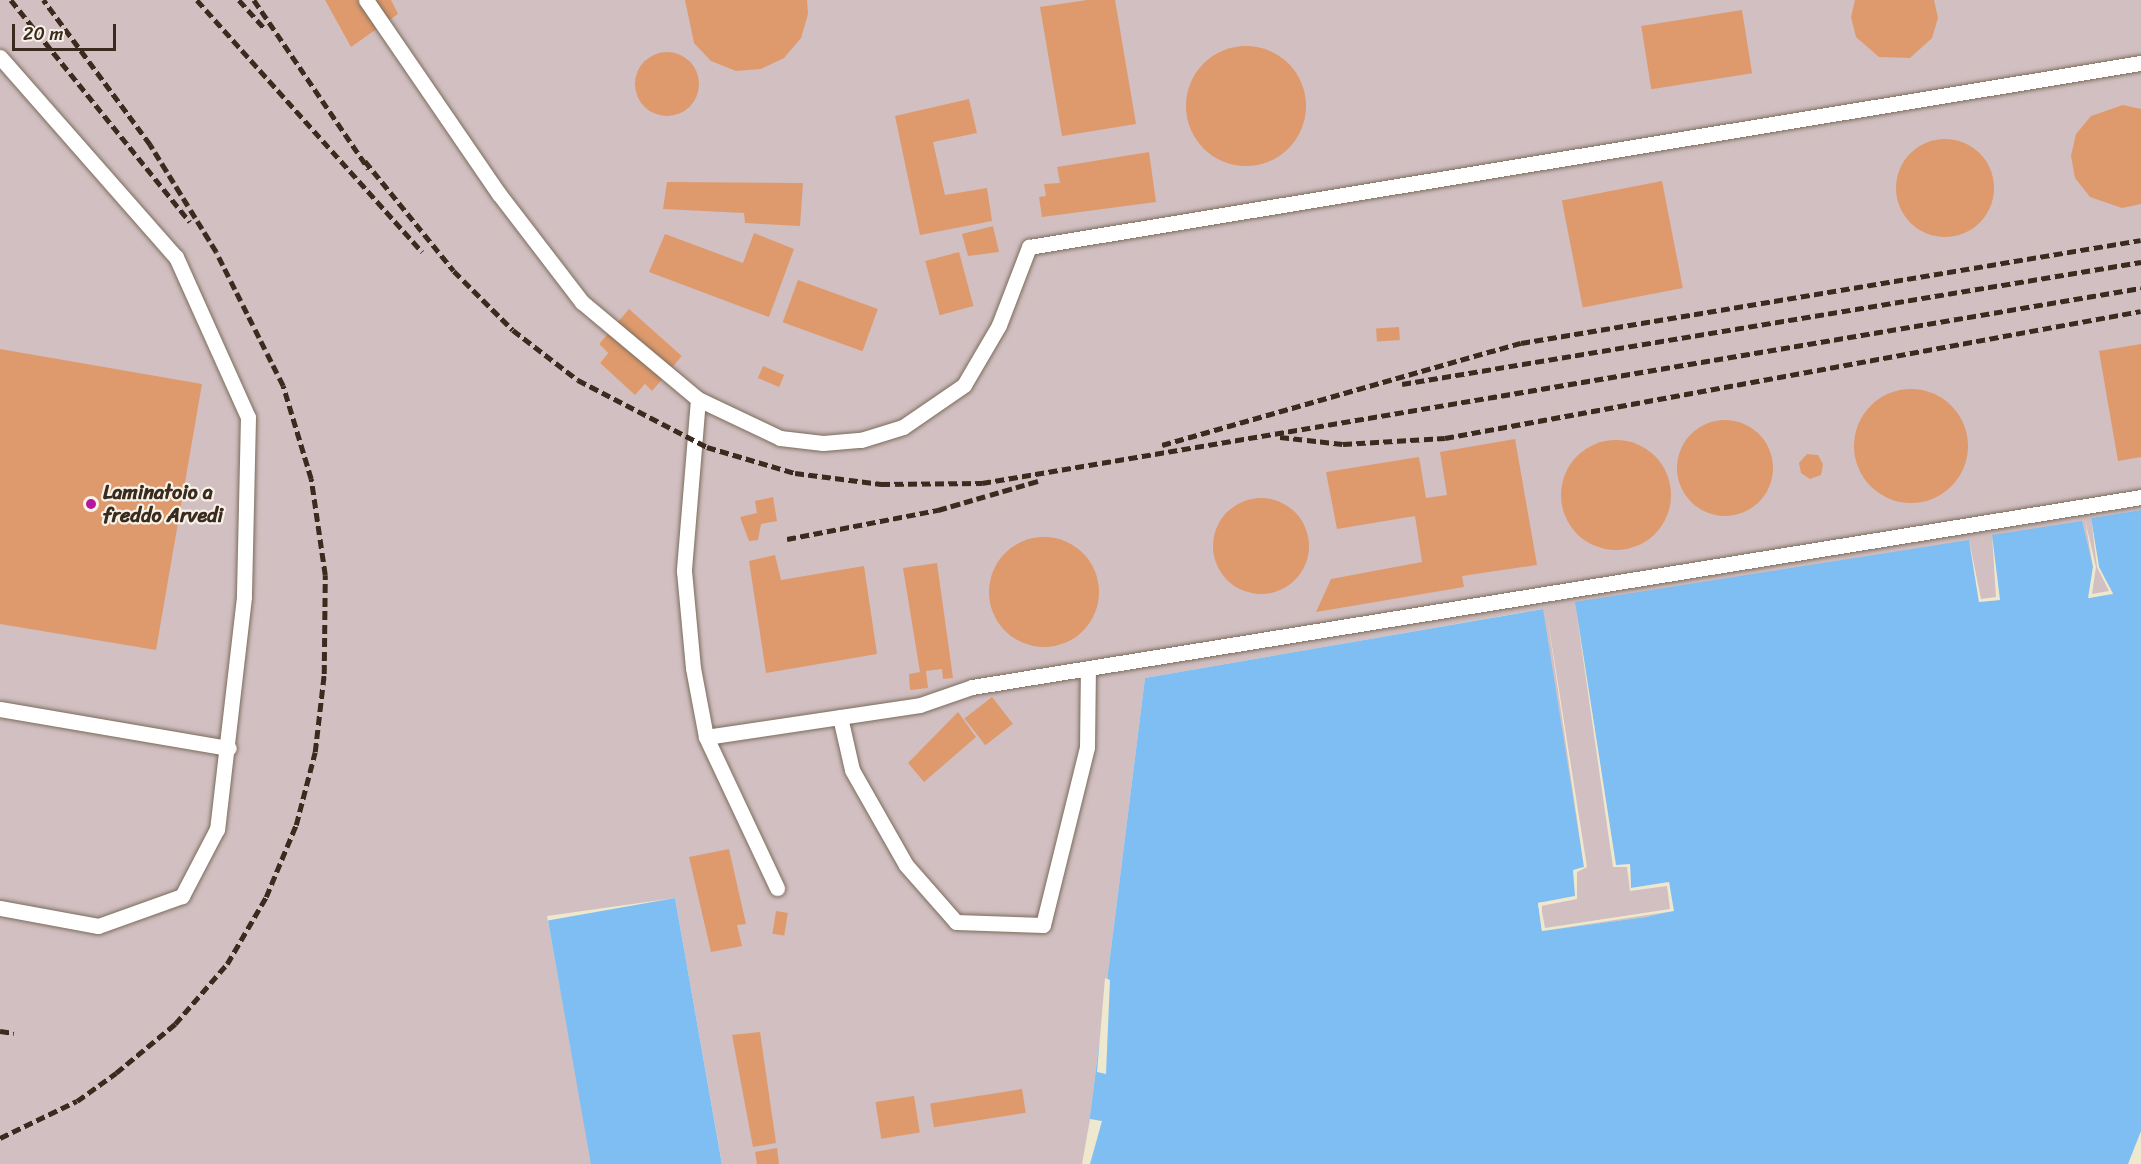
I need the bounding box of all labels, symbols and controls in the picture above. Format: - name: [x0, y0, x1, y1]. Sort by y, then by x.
- scale bar: [15, 12, 118, 50]
- text: 20 m: [23, 18, 63, 50]
- place label: Laminatoio a freddo Arvedi: [103, 480, 224, 527]
- marker: Laminatoio a freddo Arvedi: [84, 497, 98, 511]

